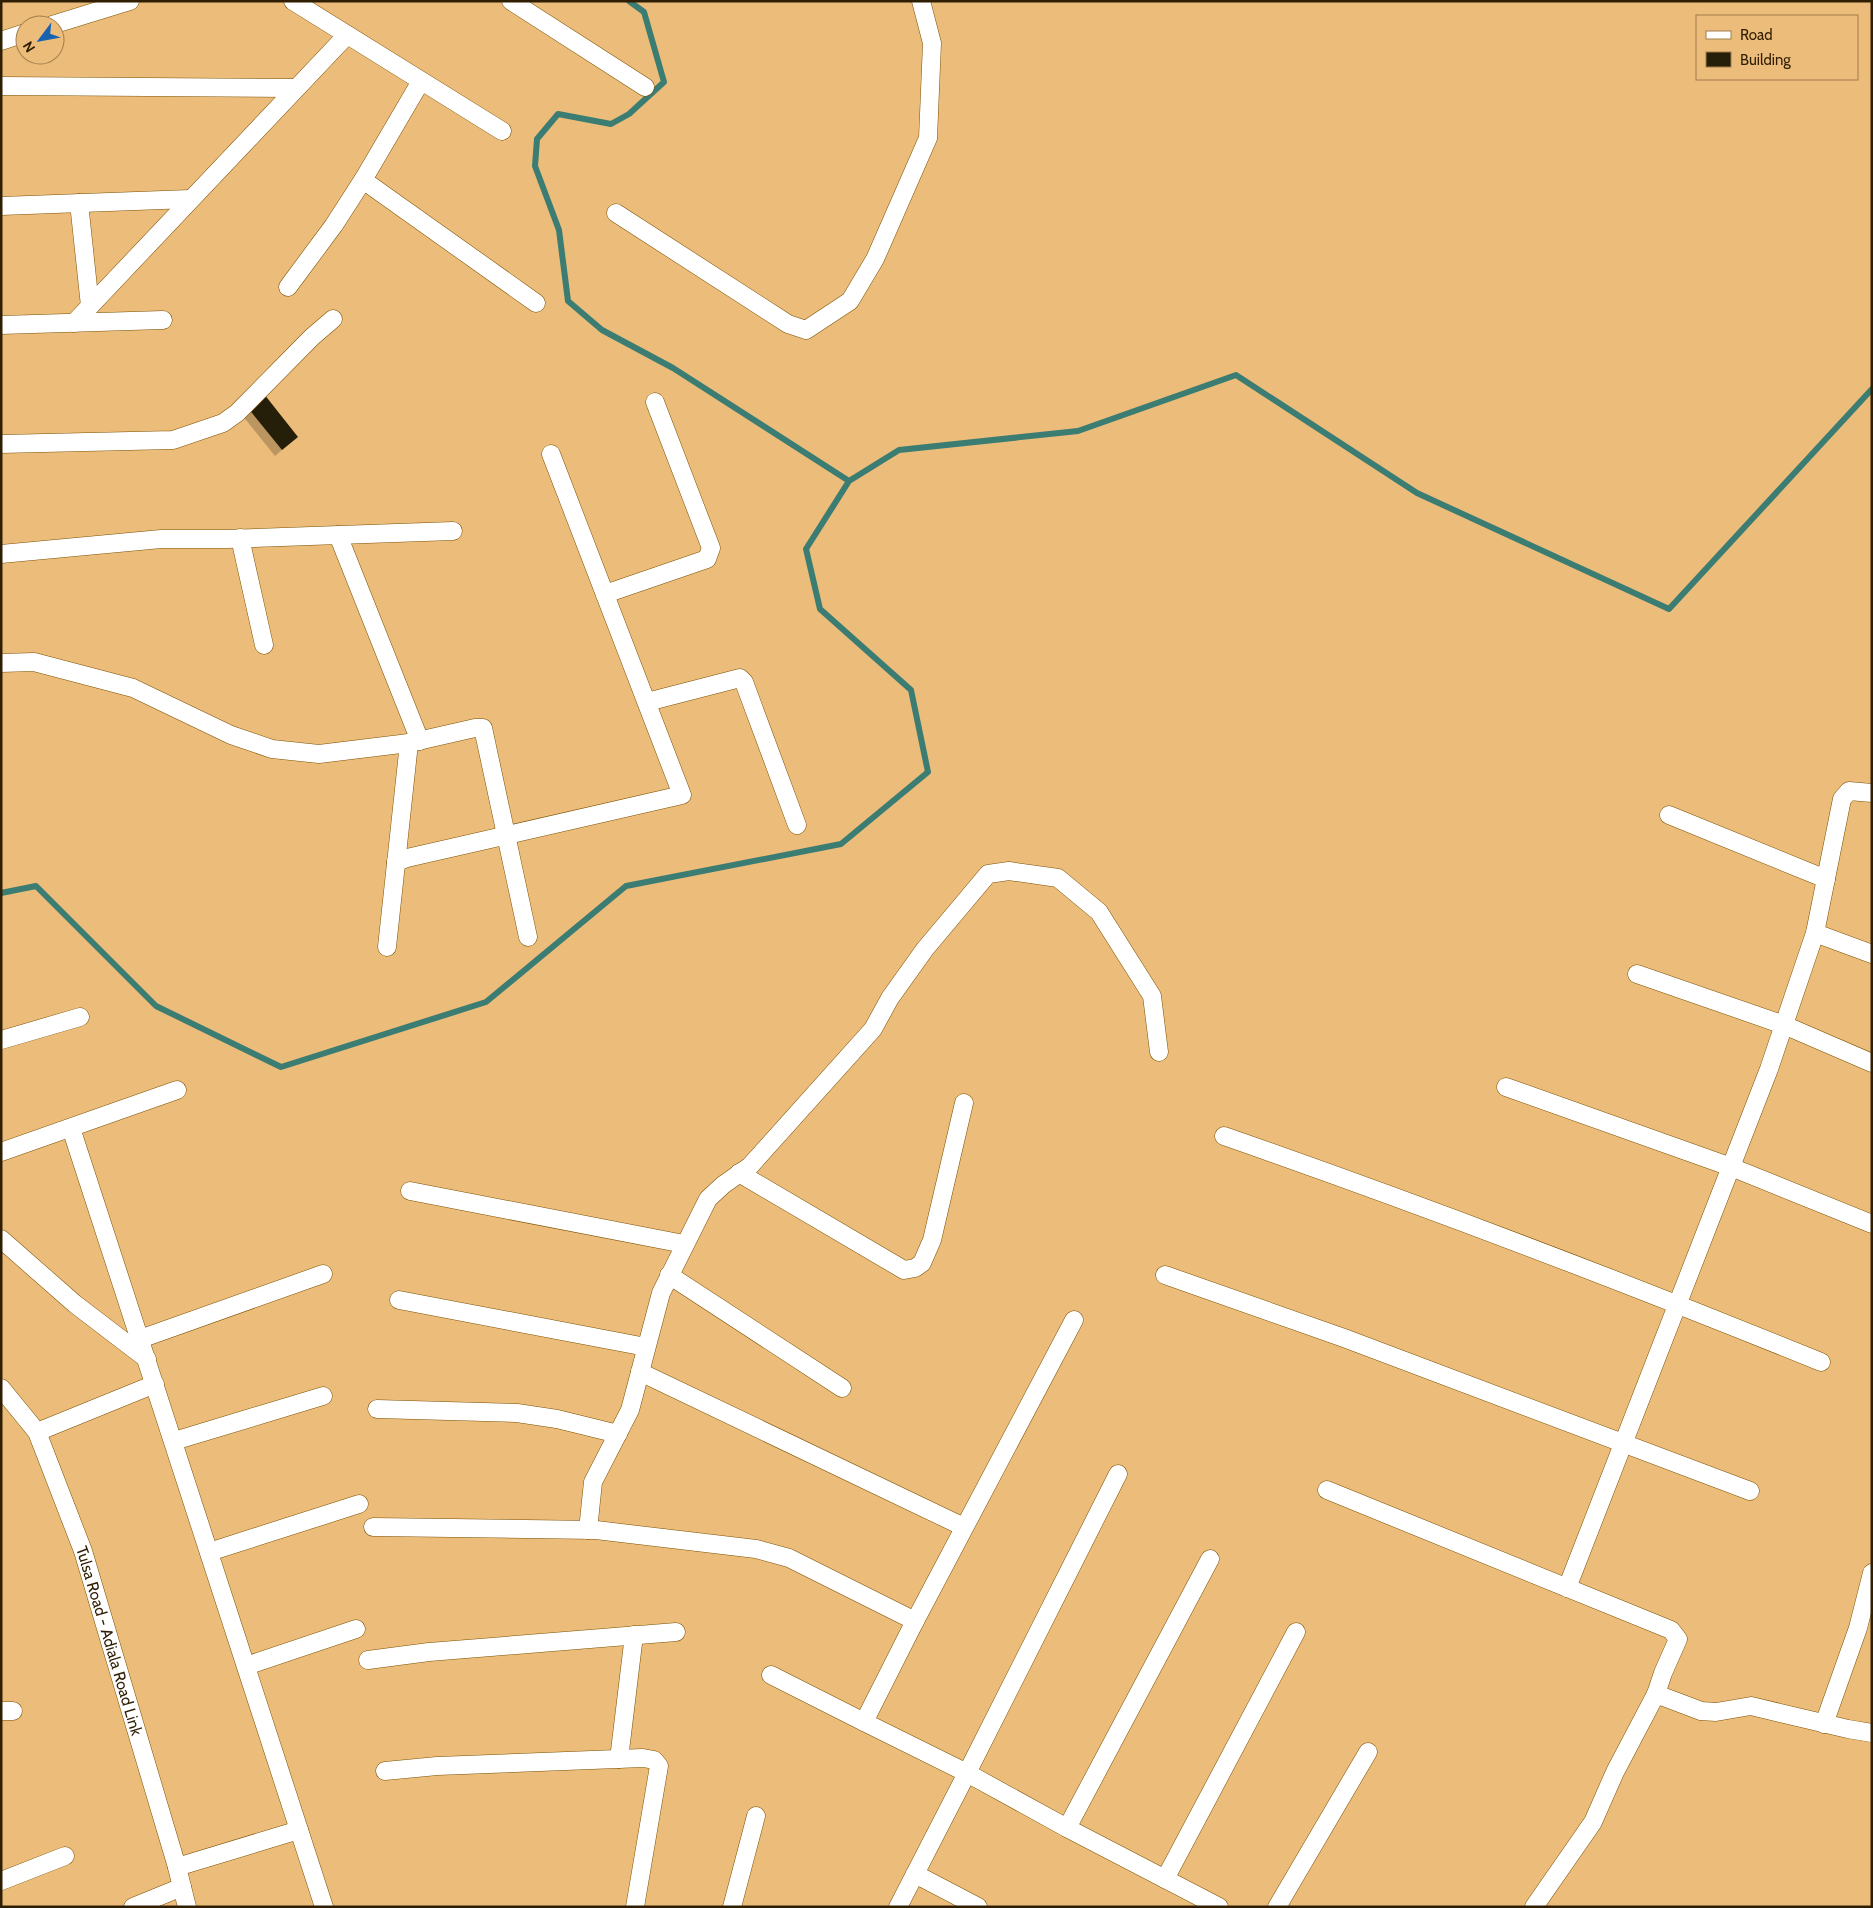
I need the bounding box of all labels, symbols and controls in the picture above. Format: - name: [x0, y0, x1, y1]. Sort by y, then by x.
- north arrow: [15, 15, 65, 65]
- legend: [1696, 15, 1858, 80]
- text: Road: [1740, 26, 1773, 44]
- text: N: [19, 38, 39, 56]
- text: Building: [1740, 51, 1791, 69]
- street label: Tulsa Road - Adiala Road Link: [72, 1543, 147, 1738]

